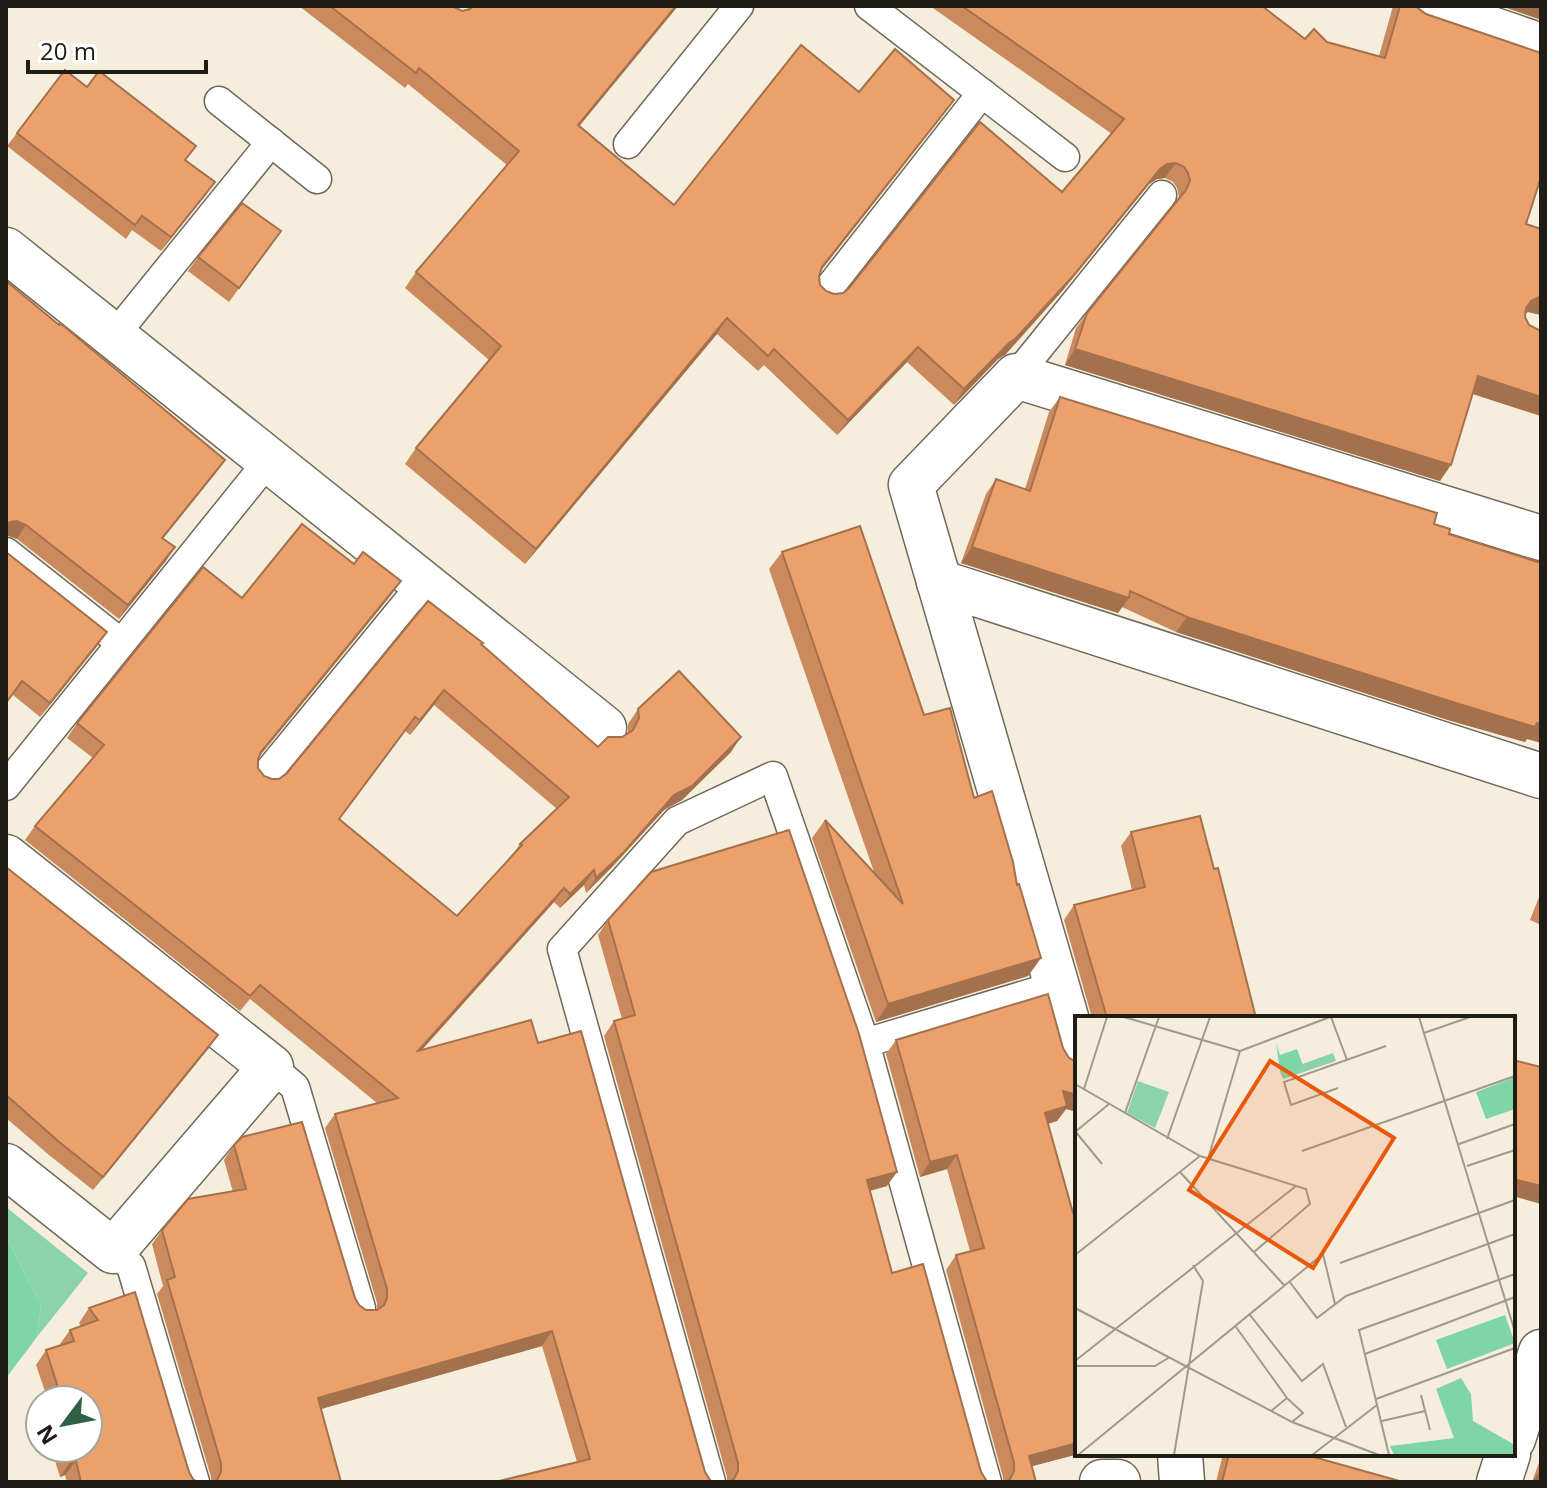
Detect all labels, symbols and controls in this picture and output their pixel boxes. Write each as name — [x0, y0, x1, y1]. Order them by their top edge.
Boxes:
scale bar — [28, 24, 206, 74]
text: 20 m — [40, 34, 96, 67]
inset map — [1075, 1016, 1515, 1456]
north arrow — [24, 1384, 104, 1464]
text: N — [29, 1420, 64, 1451]

